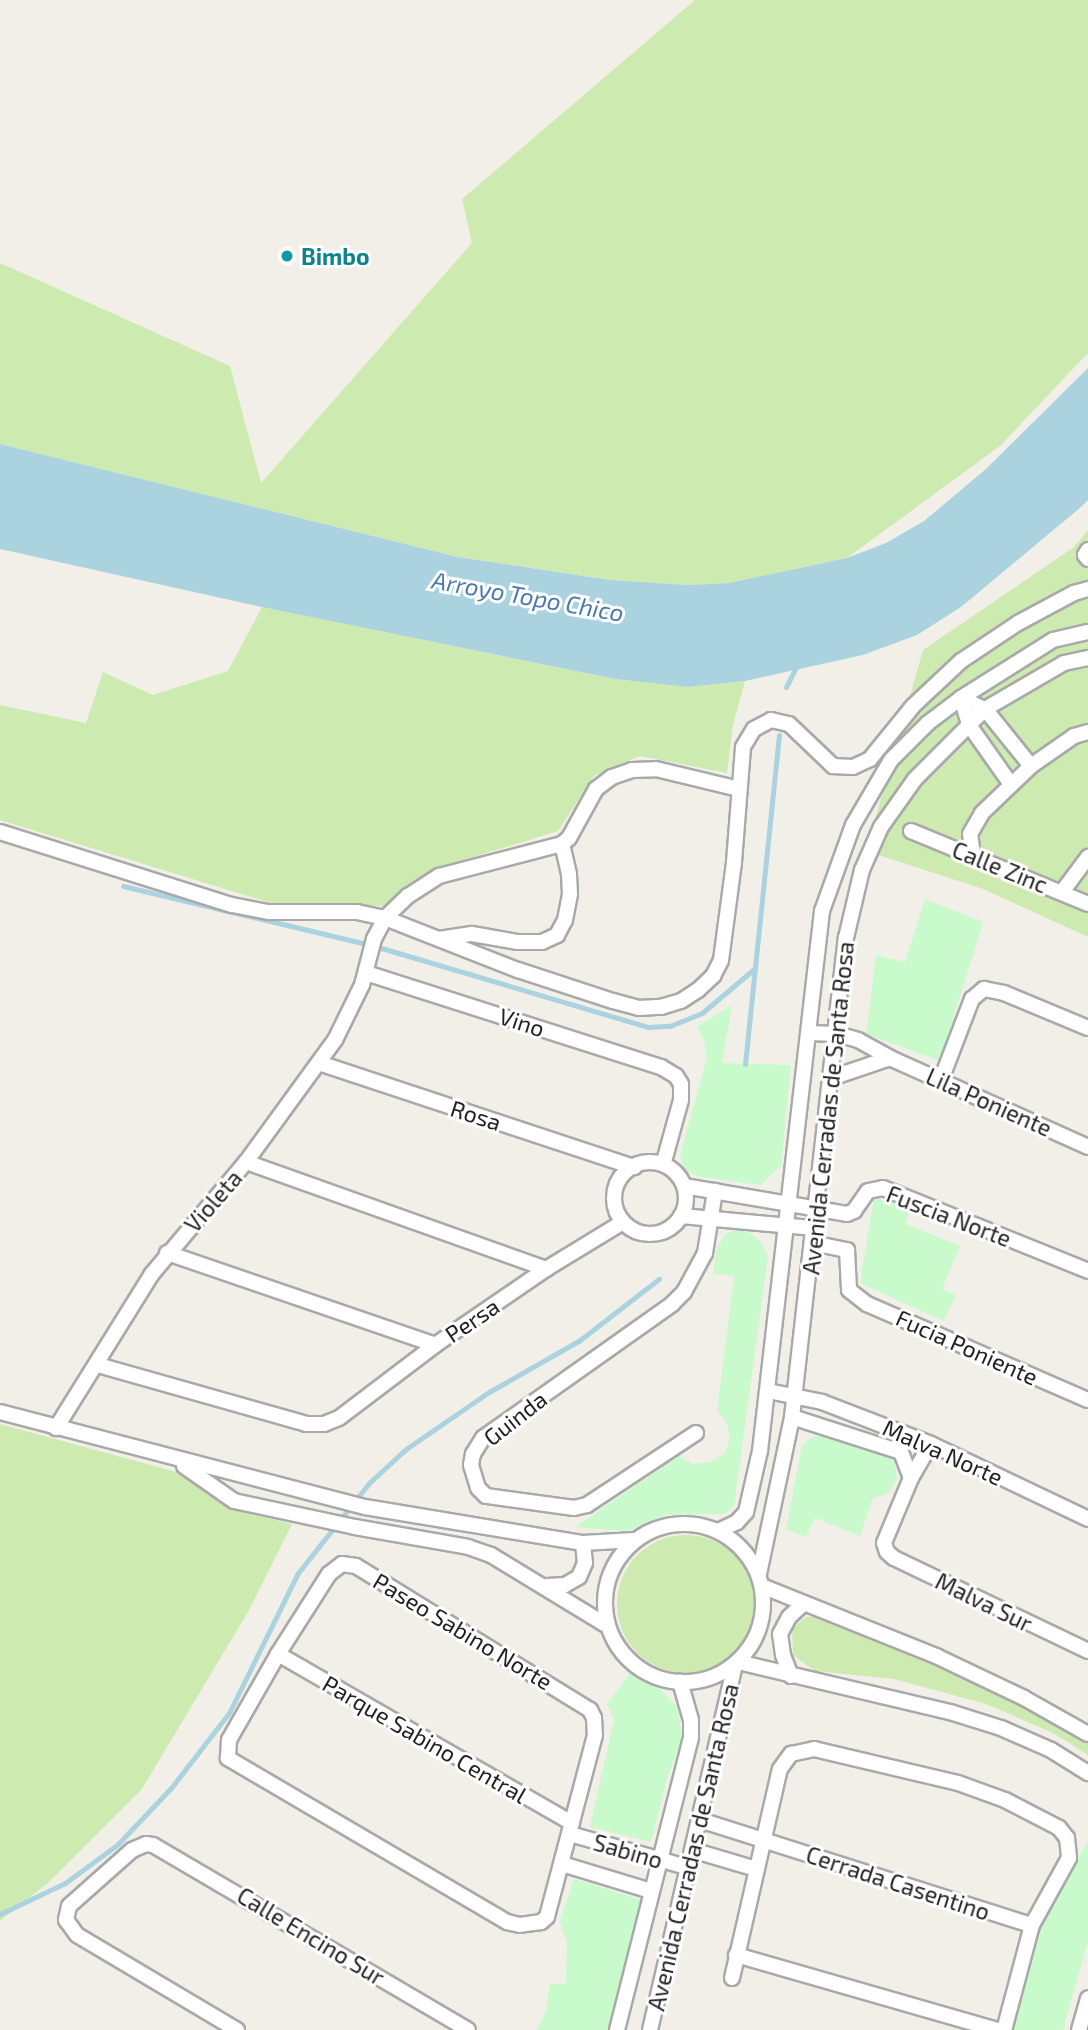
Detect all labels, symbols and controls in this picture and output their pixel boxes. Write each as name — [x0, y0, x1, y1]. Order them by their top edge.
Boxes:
place label: Bimbo — [301, 242, 370, 270]
marker: Bimbo — [279, 248, 295, 264]
water label: Arroyo Topo Chico — [430, 565, 626, 627]
street label: Calle Zinc — [948, 835, 1052, 899]
street label: Avenida Cerradas de Santa Rosa — [797, 940, 859, 1276]
street label: Vino — [496, 1002, 548, 1042]
street label: Lila Poniente — [922, 1062, 1056, 1142]
street label: Rosa — [447, 1094, 505, 1136]
street label: Violeta — [179, 1164, 247, 1238]
street label: Fuscia Norte — [883, 1180, 1015, 1252]
street label: Persa — [440, 1292, 504, 1348]
street label: Fucia Poniente — [892, 1303, 1042, 1391]
street label: Guinda — [478, 1385, 552, 1451]
street label: Malva Norte — [879, 1413, 1007, 1491]
street label: Paseo Sabino Norte — [369, 1567, 557, 1695]
street label: Malva Sur — [931, 1567, 1037, 1637]
street label: Parque Sabino Central — [318, 1669, 532, 1809]
street label: Avenida Cerradas de Santa Rosa — [642, 1681, 744, 2013]
street label: Sabino — [590, 1828, 666, 1874]
street label: Cerrada Casentino — [803, 1840, 993, 1926]
street label: Calle Encino Sur — [232, 1881, 390, 1991]

